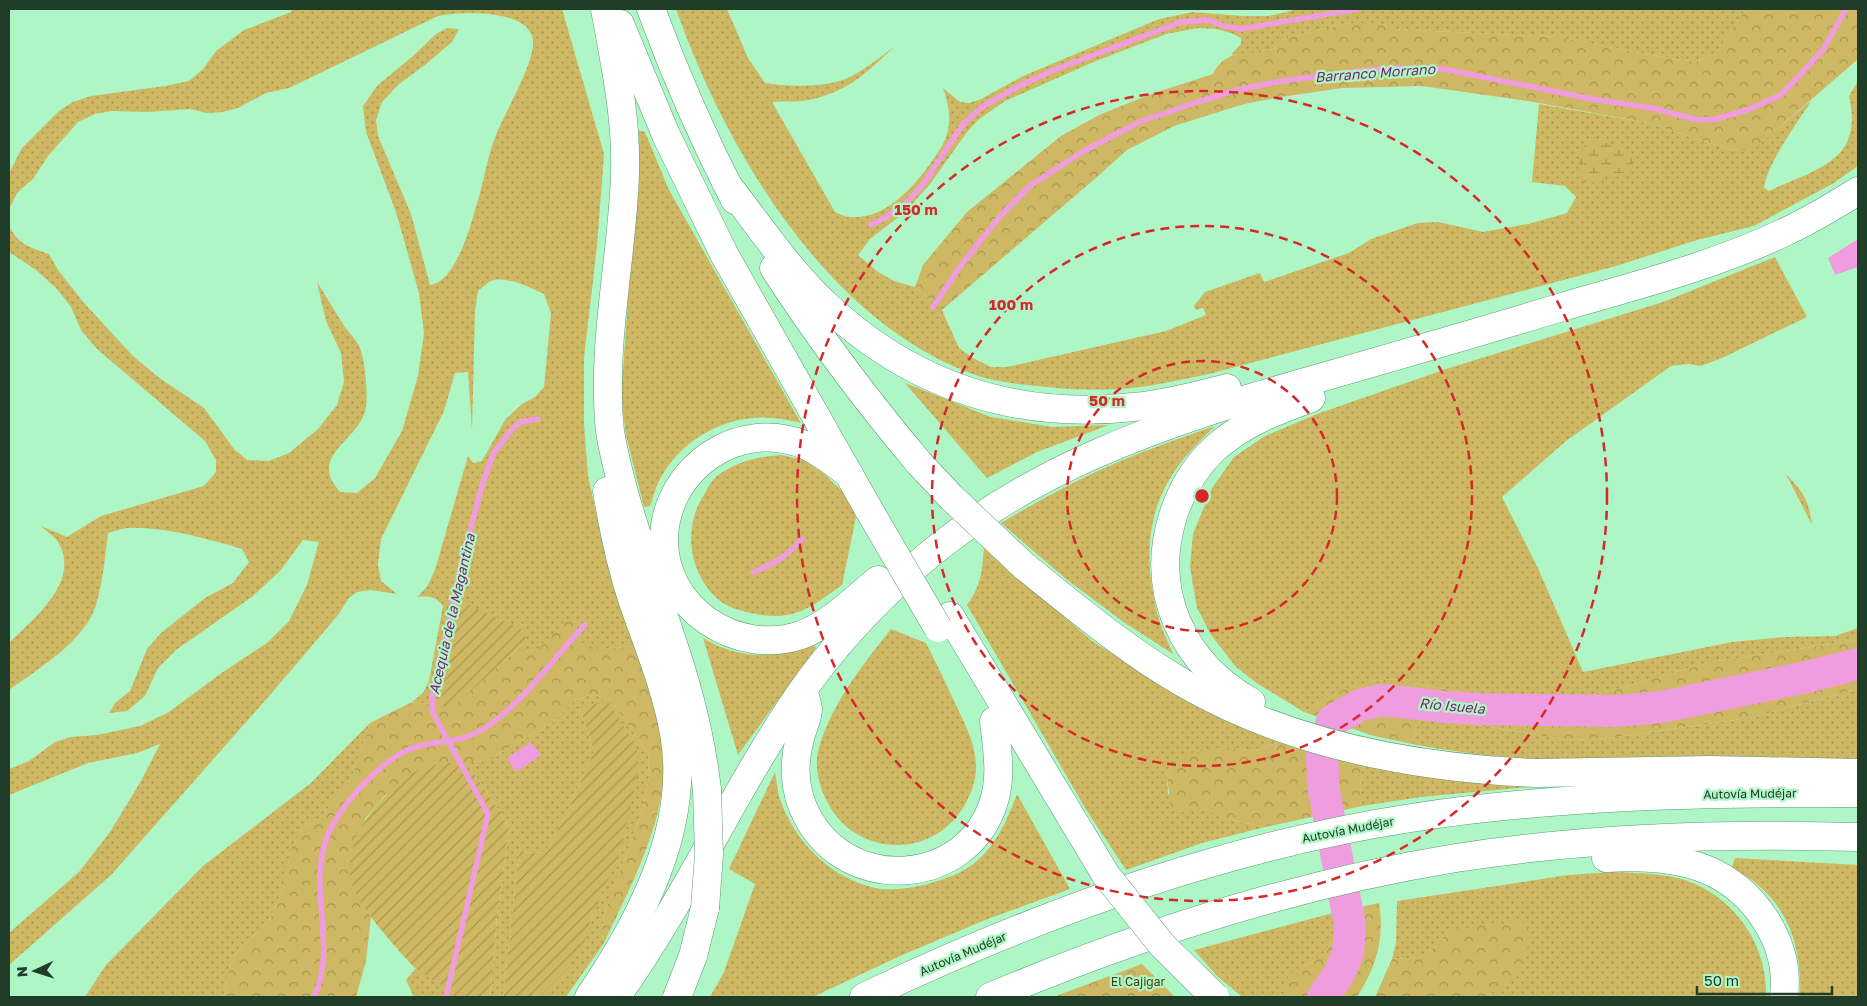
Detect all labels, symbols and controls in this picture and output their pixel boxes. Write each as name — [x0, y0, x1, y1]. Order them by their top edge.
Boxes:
water label: Barranco Morrano — [1314, 60, 1437, 85]
text: 150 m — [894, 200, 938, 218]
text: 100 m — [989, 295, 1033, 313]
text: 50 m — [1089, 391, 1125, 409]
centre of rings — [1193, 487, 1211, 505]
water label: Acequia de la Magantina — [425, 531, 479, 696]
water label: Río Isuela — [1418, 694, 1487, 717]
street label: Autovía Mudéjar — [1703, 785, 1797, 802]
street label: Autovía Mudéjar — [1301, 813, 1395, 846]
street label: Autovía Mudéjar — [917, 928, 1009, 979]
north arrow — [10, 946, 60, 996]
scale bar — [1697, 964, 1832, 996]
text: N — [13, 966, 30, 978]
text: 50 m — [1704, 971, 1739, 989]
park label: El Cajigar — [1111, 974, 1166, 989]

